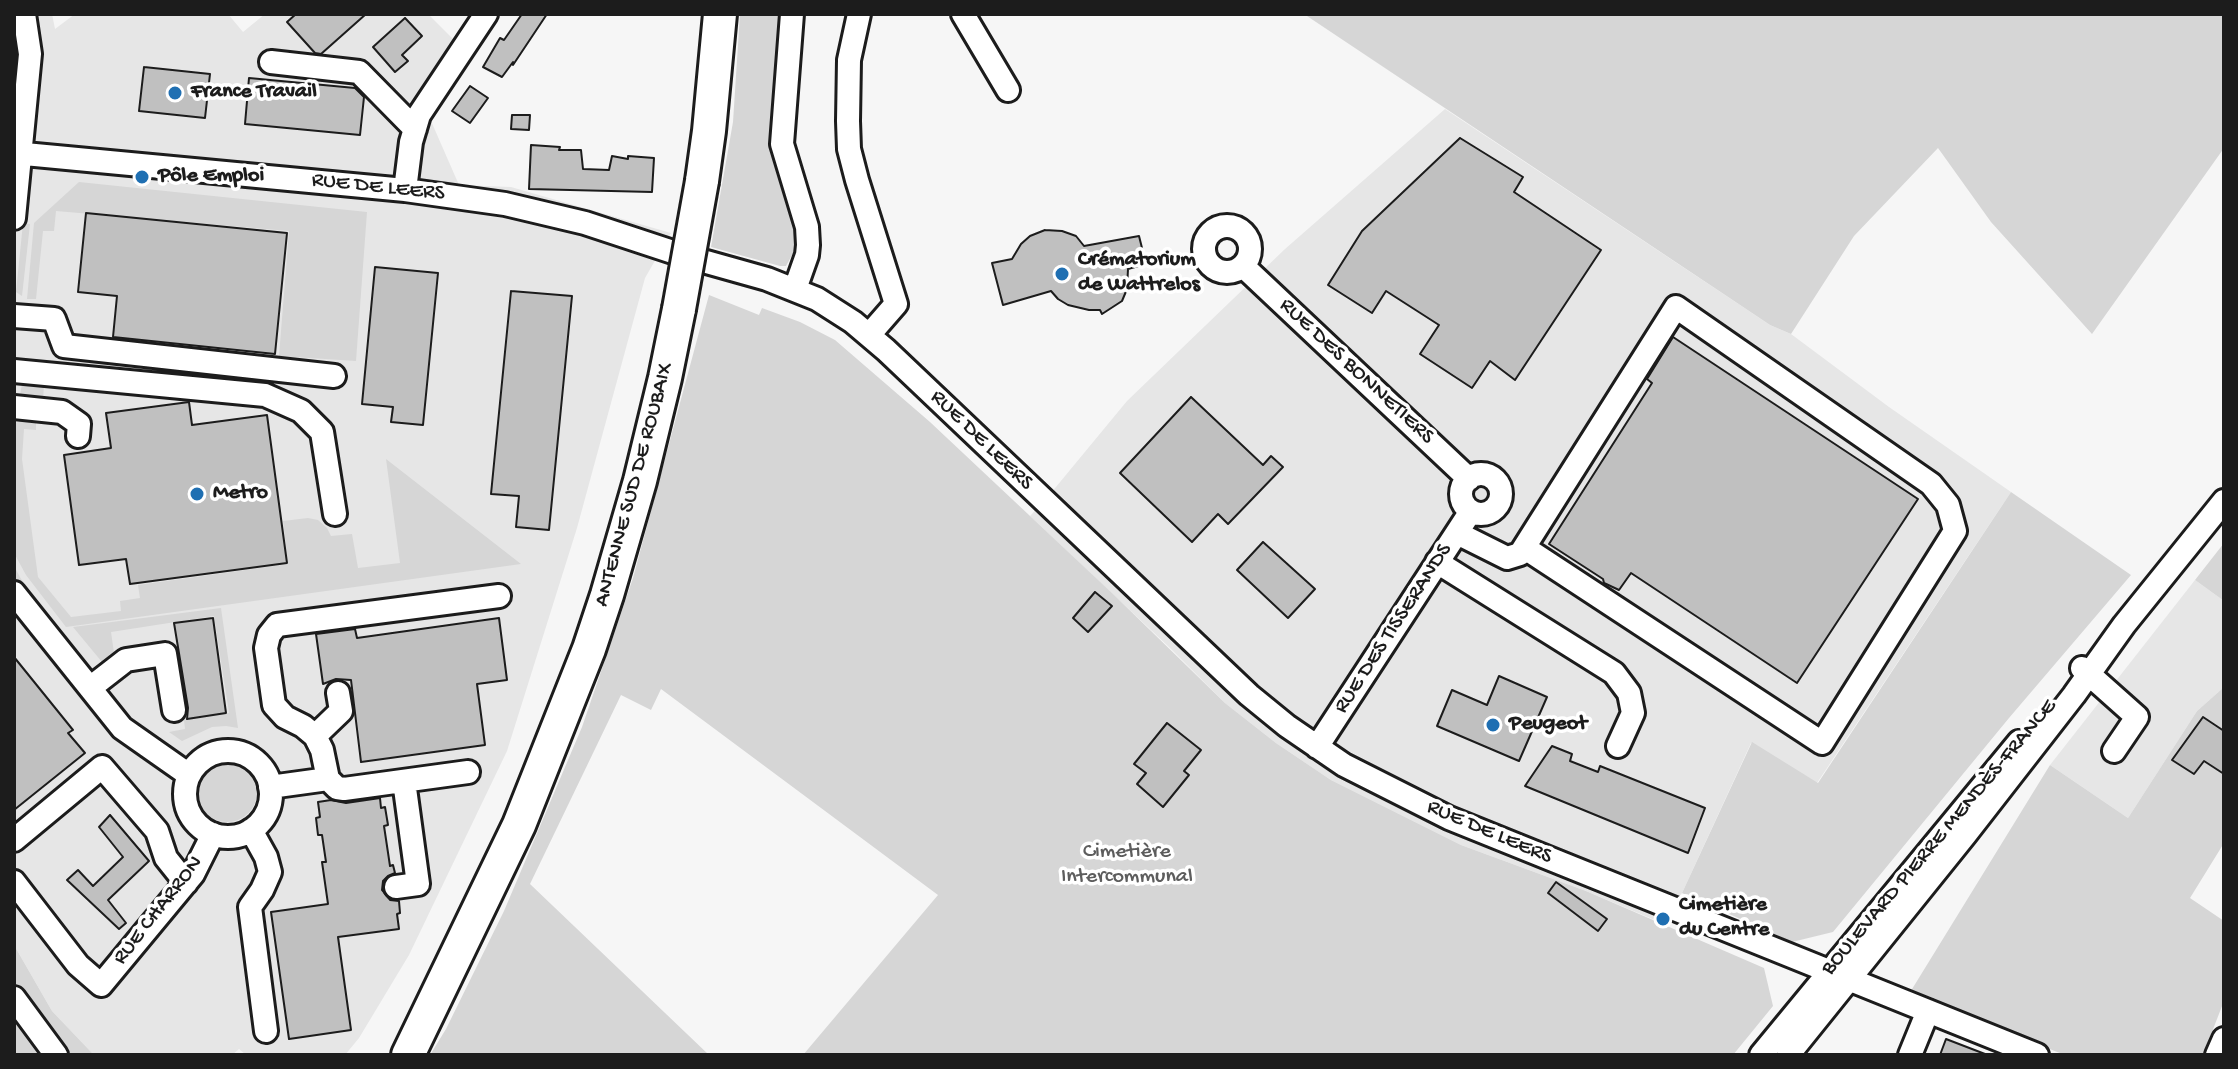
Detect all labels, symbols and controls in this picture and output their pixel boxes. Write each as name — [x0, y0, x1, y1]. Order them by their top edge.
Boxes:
place label: France Travail — [191, 80, 317, 106]
marker: France Travail — [166, 84, 184, 102]
place label: Pôle Emploi — [158, 164, 264, 190]
marker: Pôle Emploi — [133, 168, 151, 186]
street label: RUE DE LEERS — [310, 168, 446, 208]
place label: Crématorium de Wattrelos — [1078, 248, 1200, 300]
marker: Crématorium de Wattrelos — [1053, 265, 1071, 283]
street label: RUE DES BONNETIERS — [1273, 293, 1439, 451]
street label: ANTENNE SUD DE ROUBAIX — [590, 360, 680, 610]
street label: RUE DE LEERS — [924, 385, 1038, 497]
place label: Metro — [213, 481, 268, 507]
marker: Metro — [188, 485, 206, 503]
street label: RUE DES TISSERANDS — [1329, 539, 1459, 719]
street label: BOULEVARD PIERRE MENDÈS-FRANCE — [1817, 694, 2063, 982]
place label: Peugeot — [1509, 712, 1587, 738]
marker: Peugeot — [1484, 716, 1502, 734]
street label: RUE DE LEERS — [1422, 795, 1556, 871]
park label: Cimetière Intercommunal — [1061, 840, 1193, 892]
street label: RUE CHARRON — [108, 851, 210, 971]
place label: Cimetière du Centre — [1679, 893, 1769, 944]
marker: Cimetière du Centre — [1654, 910, 1672, 928]

